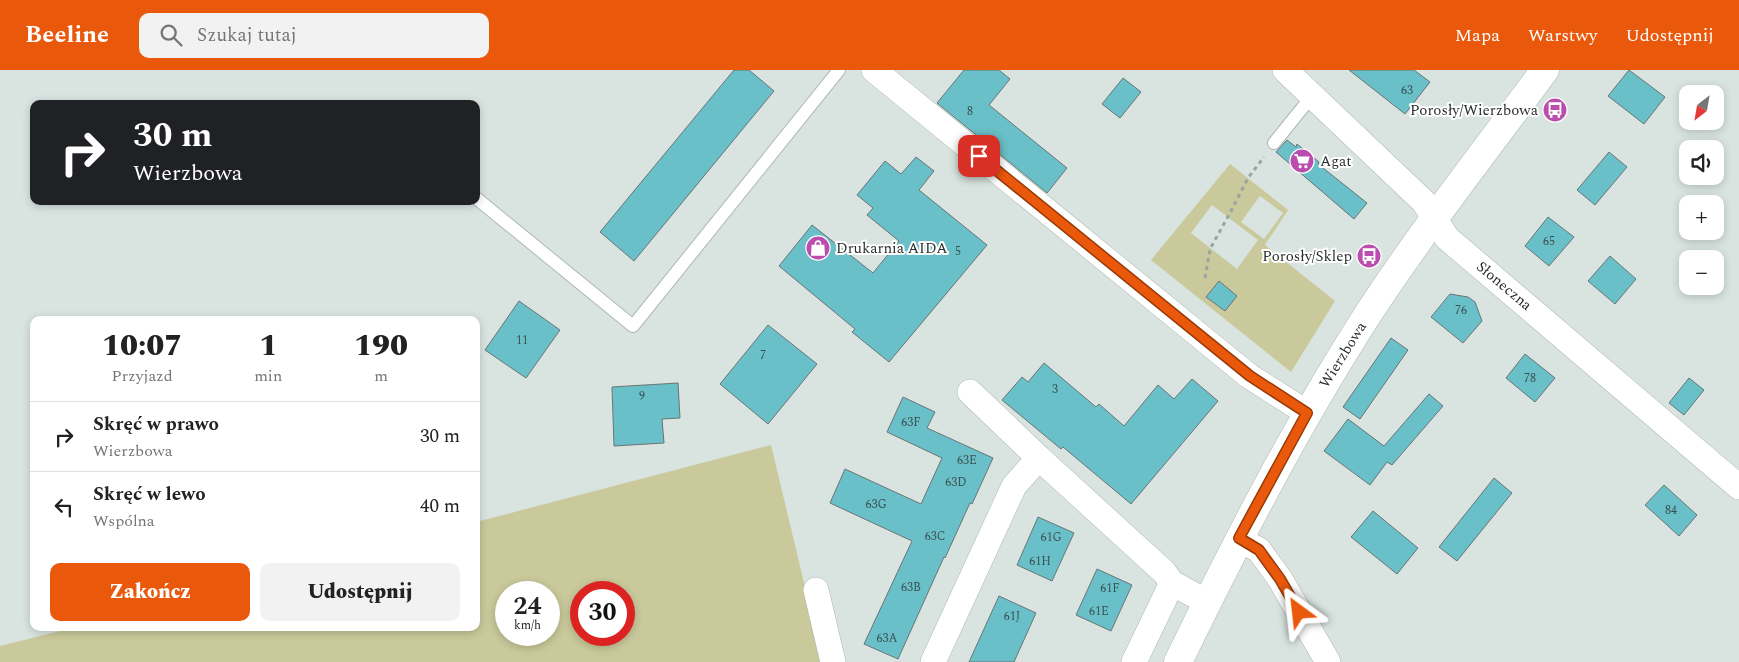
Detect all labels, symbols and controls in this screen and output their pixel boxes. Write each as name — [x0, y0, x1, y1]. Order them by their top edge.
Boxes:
search box — [139, 13, 489, 58]
text: Beeline — [25, 17, 109, 53]
icon: search — [157, 21, 185, 49]
text: Szukaj tutaj — [197, 21, 297, 50]
text: Mapa — [1455, 22, 1500, 49]
text: Warstwy — [1528, 22, 1597, 49]
text: Udostępnij — [1625, 22, 1714, 49]
house number: 63 — [1401, 81, 1413, 100]
north arrow — [1679, 85, 1724, 130]
map controls — [1679, 85, 1724, 295]
bus stop icon: Porosły/Wierzbowa — [1542, 97, 1568, 123]
place label: Porosły/Wierzbowa — [1410, 99, 1539, 122]
house number: 8 — [967, 102, 973, 121]
text: 30 m — [133, 109, 213, 162]
icon: right — [50, 120, 115, 185]
pin — [958, 135, 1000, 177]
button: sound — [1679, 140, 1724, 185]
icon: arrive — [965, 142, 993, 170]
supermarket icon: Agat — [1289, 148, 1315, 174]
place label: Agat — [1320, 150, 1352, 173]
text: Wierzbowa — [133, 157, 243, 190]
button: + — [1679, 195, 1724, 240]
house number: 65 — [1543, 232, 1555, 251]
shop icon: Drukarnia AIDA — [805, 235, 831, 261]
place label: Drukarnia AIDA — [836, 237, 947, 260]
house number: 5 — [955, 242, 961, 261]
bus stop icon: Porosły/Sklep — [1356, 243, 1382, 269]
place label: Porosły/Sklep — [1262, 245, 1352, 268]
button: − — [1679, 250, 1724, 295]
street label: Słoneczna — [1471, 256, 1538, 317]
house number: 76 — [1455, 301, 1467, 320]
street label: Wierzbowa — [1313, 317, 1373, 393]
text: 10:07 — [102, 323, 182, 369]
text: 1 — [259, 323, 277, 369]
text: 190 — [354, 323, 408, 369]
house number: 11 — [516, 331, 528, 350]
house number: 7 — [760, 346, 766, 365]
text: Przyjazd — [112, 364, 173, 388]
text: min — [254, 364, 282, 388]
text: m — [374, 364, 388, 388]
house number: 78 — [1524, 369, 1536, 388]
house number: 3 — [1052, 380, 1058, 399]
house number: 9 — [639, 387, 645, 406]
text: Skręć w prawo — [93, 410, 219, 439]
house number: 63F — [901, 413, 921, 432]
text: 30 m — [420, 422, 460, 451]
icon: right — [50, 423, 78, 451]
text: Wierzbowa — [93, 439, 173, 463]
house number: 63E — [957, 451, 977, 470]
house number: 63D — [945, 473, 967, 492]
text: Skręć w lewo — [93, 480, 206, 509]
text: 40 m — [420, 492, 460, 521]
icon: left — [50, 493, 78, 521]
house number: 63G — [865, 495, 887, 514]
house number: 84 — [1665, 501, 1677, 520]
text: Wspólna — [93, 509, 155, 533]
house number: 63C — [925, 527, 945, 546]
house number: 61G — [1040, 528, 1062, 547]
house number: 61H — [1029, 552, 1051, 571]
button: Zakończ — [50, 563, 250, 621]
button: Udostępnij — [260, 563, 460, 621]
house number: 63B — [901, 578, 921, 597]
house number: 61F — [1100, 579, 1120, 598]
speed limit sign: 30 — [570, 581, 635, 646]
position arrow — [1272, 585, 1324, 637]
text: 24 — [513, 588, 542, 626]
house number: 61E — [1089, 602, 1109, 621]
house number: 61J — [1004, 607, 1020, 626]
text: km/h — [514, 616, 541, 635]
house number: 63A — [876, 629, 898, 648]

